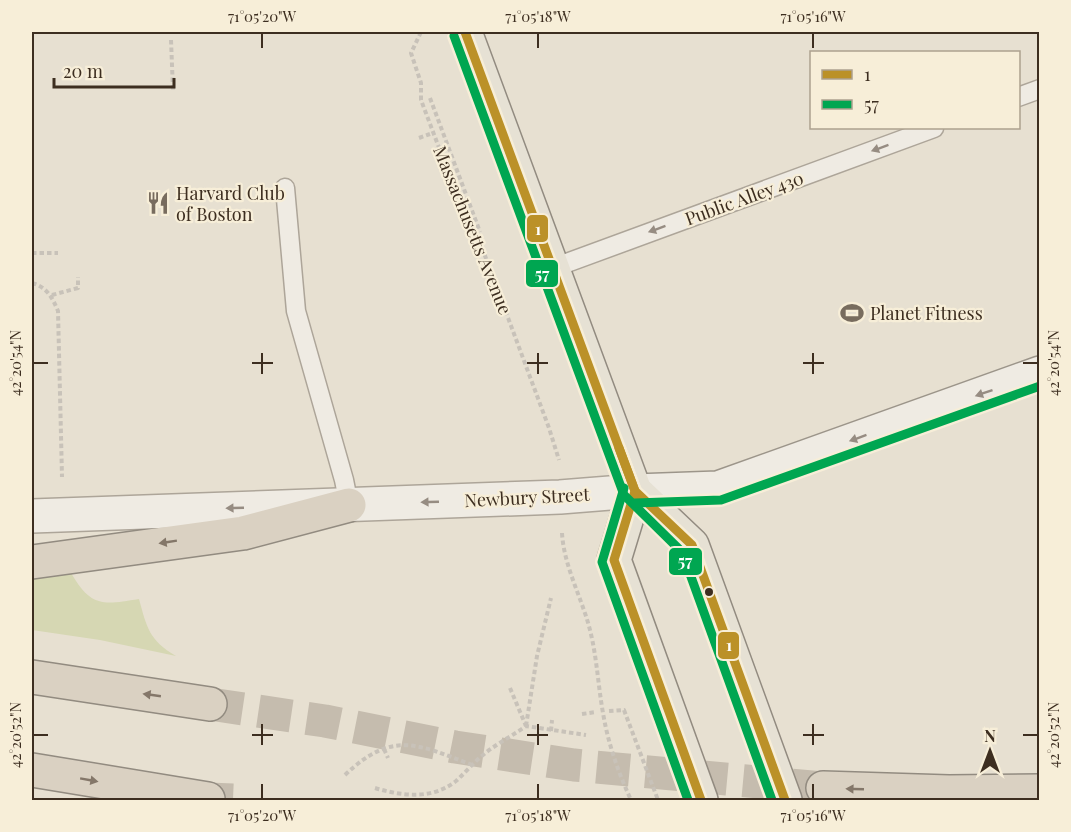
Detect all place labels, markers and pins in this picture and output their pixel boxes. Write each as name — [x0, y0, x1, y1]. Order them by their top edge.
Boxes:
place label: Harvard Club of Boston — [176, 181, 285, 226]
restaurant icon: Harvard Club of Boston — [145, 190, 171, 216]
sports icon: Planet Fitness — [839, 300, 865, 326]
place label: Planet Fitness — [870, 301, 983, 325]
unlabelled marker — [703, 586, 715, 598]

